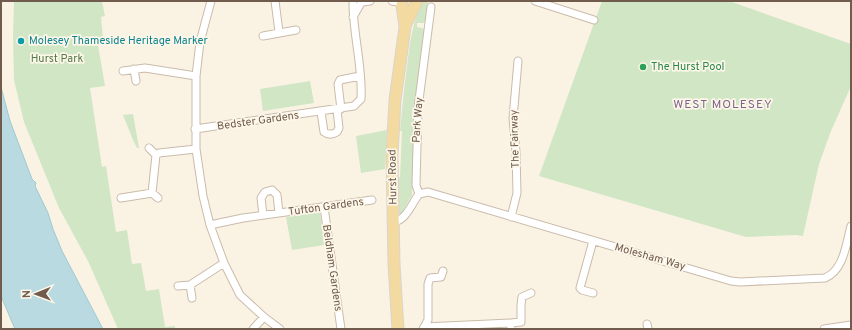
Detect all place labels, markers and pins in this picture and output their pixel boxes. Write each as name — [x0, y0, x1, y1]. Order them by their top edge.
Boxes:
place label: Molesey Thameside Heritage Marker — [29, 34, 209, 48]
marker: Molesey Thameside Heritage Marker — [16, 36, 26, 46]
place label: The Hurst Pool — [651, 60, 725, 74]
marker: The Hurst Pool — [638, 62, 648, 72]

